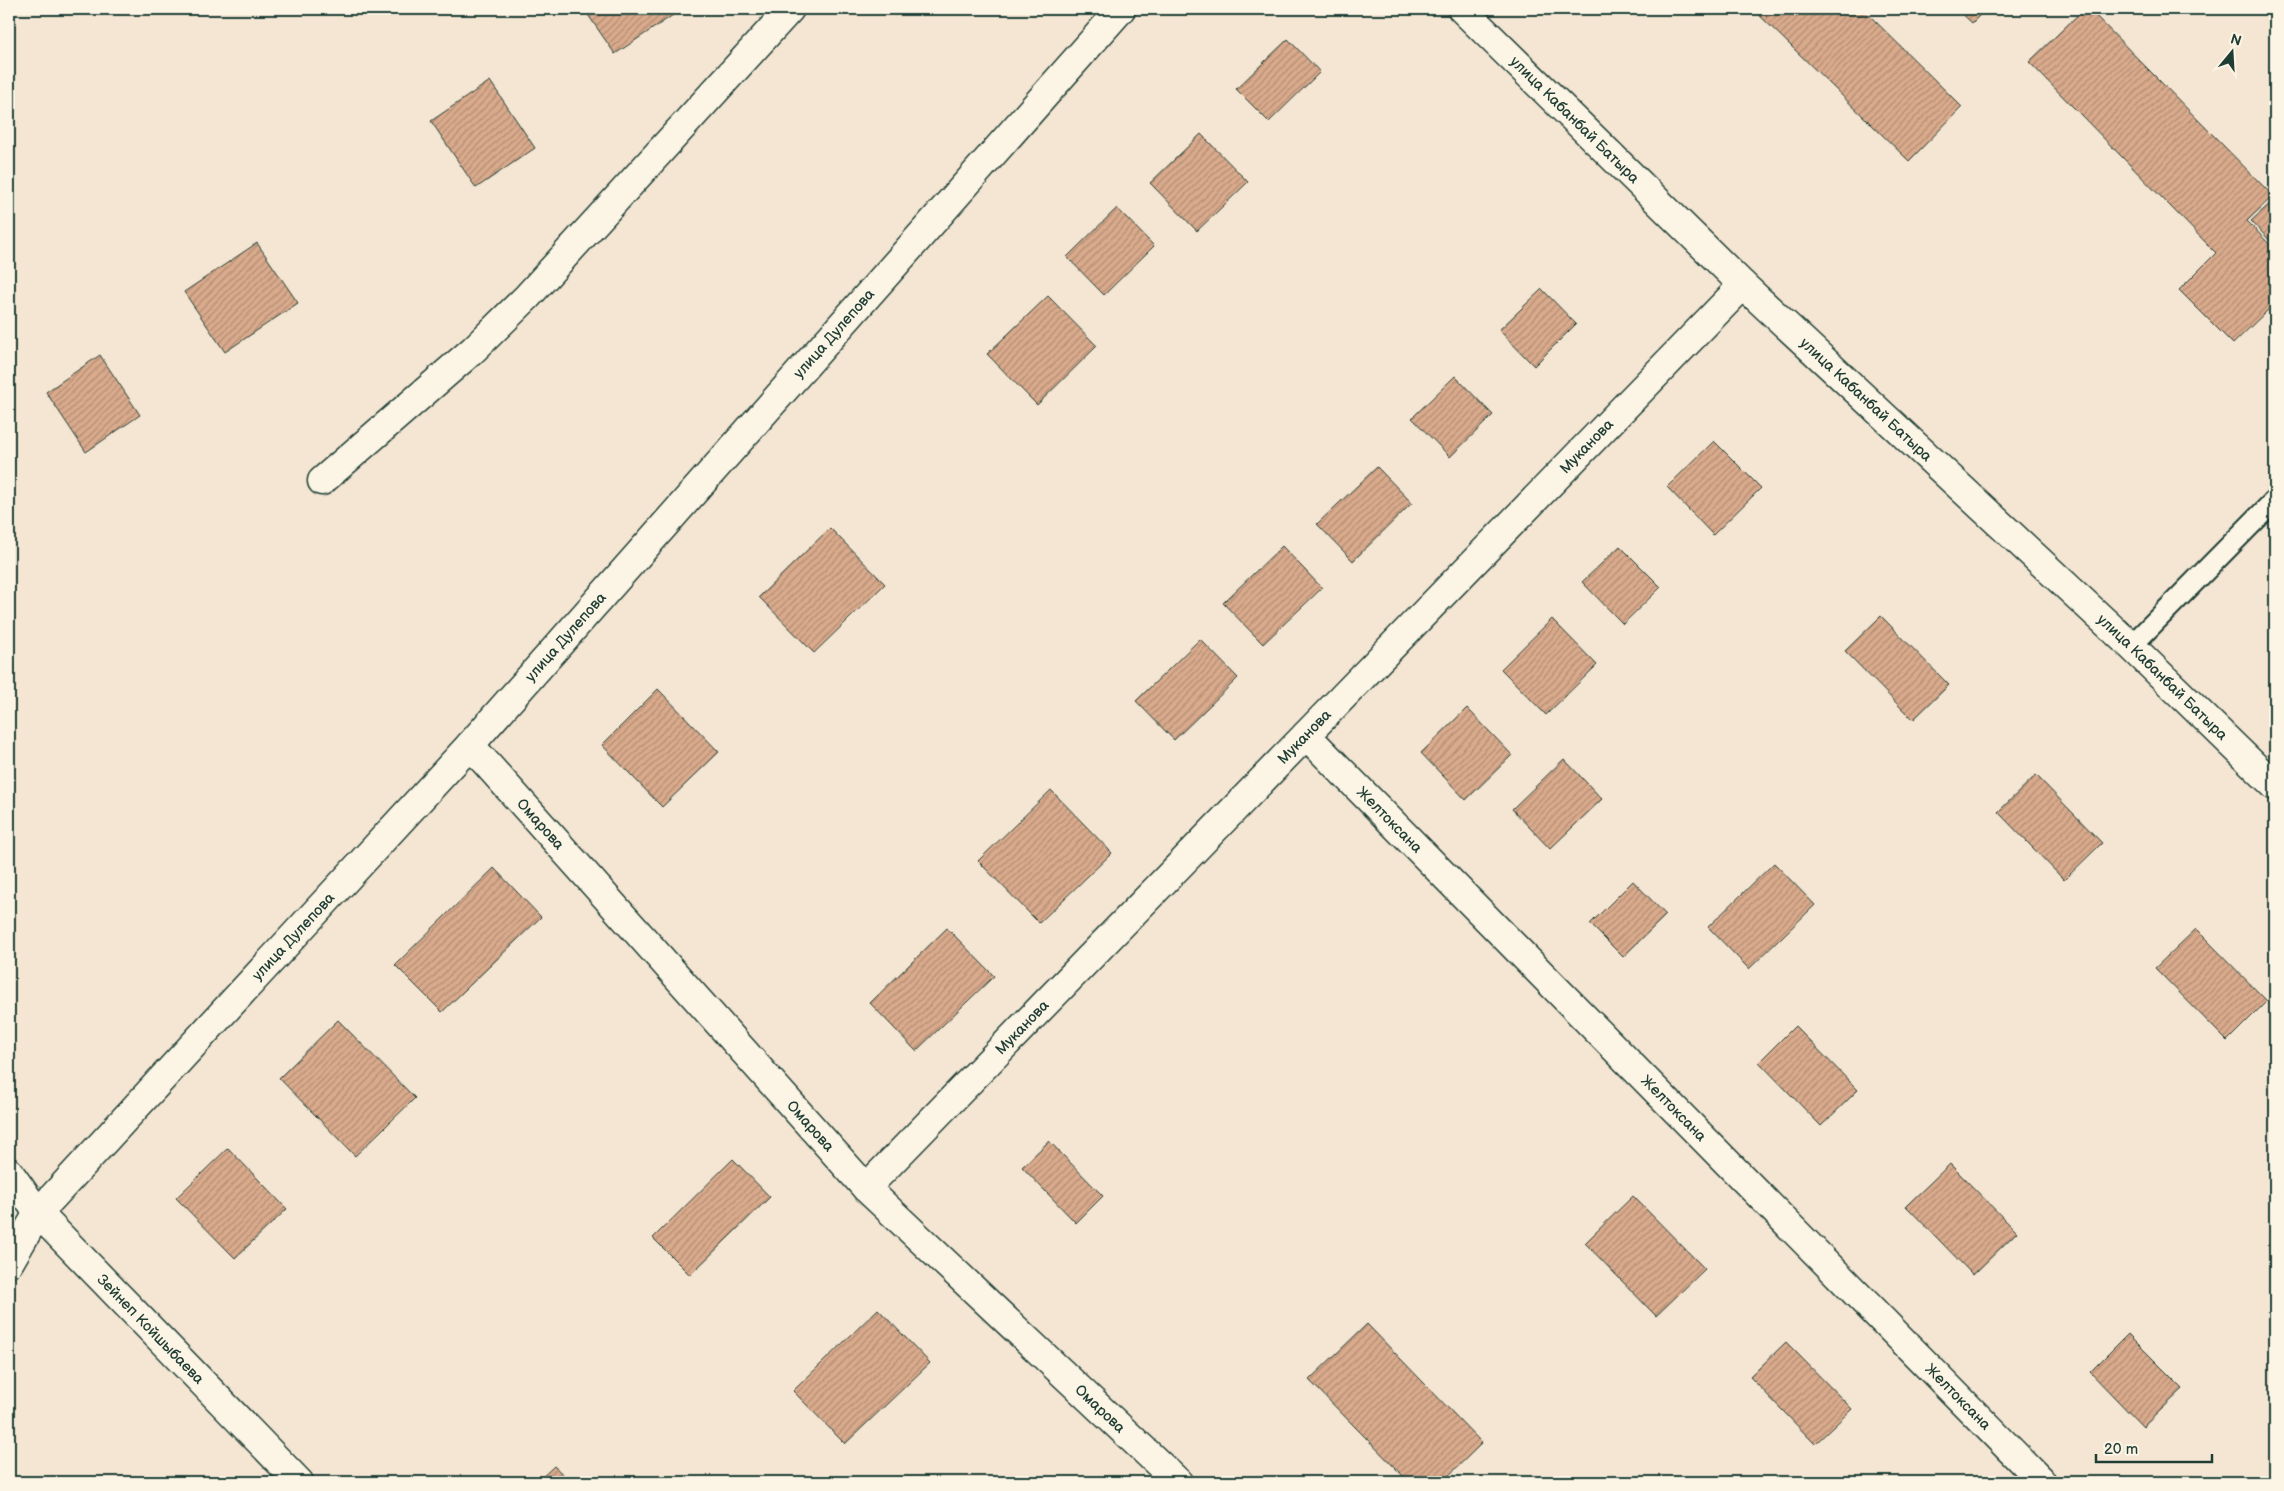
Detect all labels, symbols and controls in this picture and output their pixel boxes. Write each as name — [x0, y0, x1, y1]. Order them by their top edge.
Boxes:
north arrow — [2206, 28, 2256, 78]
text: N — [2228, 30, 2243, 50]
street label: улица Кабанбай Батыра — [1506, 52, 1644, 188]
street label: улица Дулепова — [789, 285, 879, 382]
street label: улица Кабанбай Батыра — [1796, 333, 1936, 466]
street label: Муканова — [1555, 415, 1617, 478]
street label: улица Дулепова — [521, 588, 610, 686]
street label: улица Кабанбай Батыра — [2093, 610, 2232, 744]
street label: Муканова — [1273, 705, 1335, 768]
street label: Желтоксана — [1353, 782, 1427, 857]
street label: Омарова — [513, 794, 569, 854]
street label: улица Дулепова — [248, 888, 339, 985]
street label: Муканова — [991, 996, 1053, 1059]
street label: Желтоксана — [1637, 1071, 1711, 1146]
street label: Омарова — [783, 1096, 839, 1156]
street label: Зейнеп Койшыбаева — [93, 1270, 208, 1388]
street label: Желтоксана — [1921, 1359, 1995, 1434]
street label: Омарова — [1071, 1380, 1130, 1437]
scale bar — [2096, 1431, 2213, 1463]
text: 20 m — [2104, 1440, 2138, 1459]

